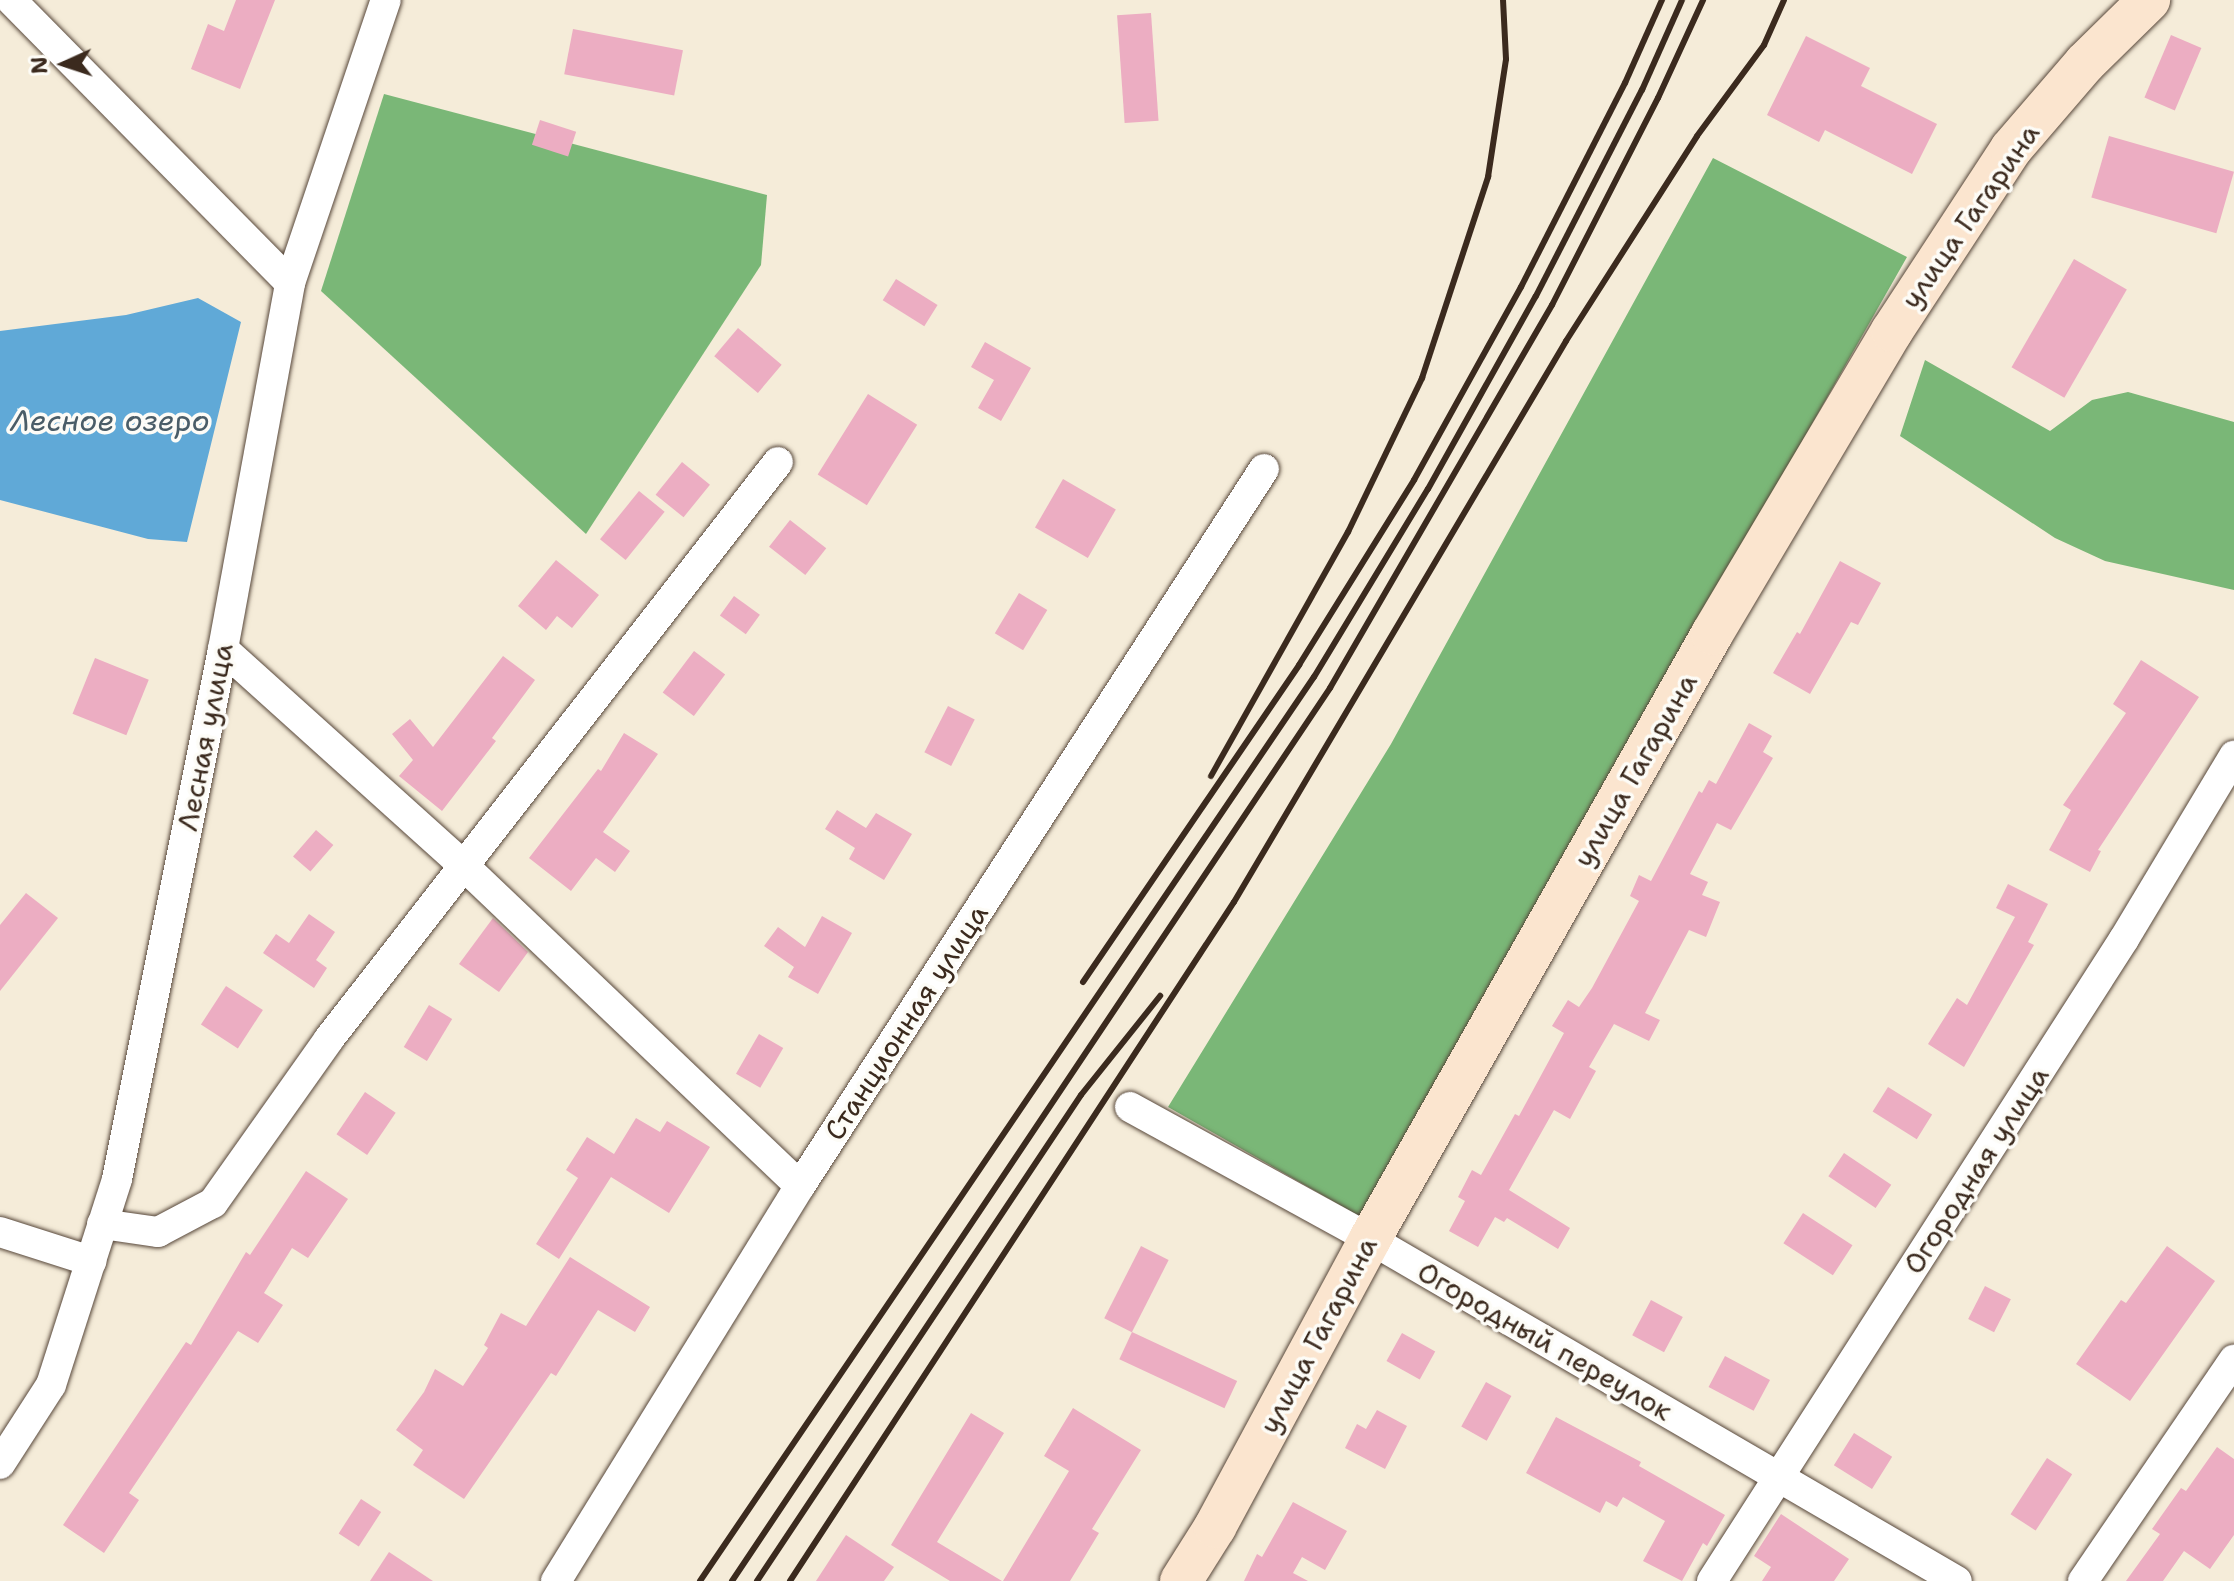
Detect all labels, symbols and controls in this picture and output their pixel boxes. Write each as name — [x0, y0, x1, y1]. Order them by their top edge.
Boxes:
north arrow — [24, 24, 104, 104]
text: N — [25, 56, 54, 75]
street label: улица Гагарина — [1894, 117, 2046, 315]
water label: Лесное озеро — [10, 403, 210, 439]
street label: Лесная улица — [170, 640, 240, 834]
street label: улица Гагарина — [1566, 667, 1704, 873]
street label: Станционная улица — [817, 898, 995, 1146]
street label: Огородная улица — [1896, 1060, 2056, 1280]
street label: улица Гагарина — [1252, 1231, 1384, 1439]
street label: Огородный переулок — [1412, 1254, 1678, 1428]

